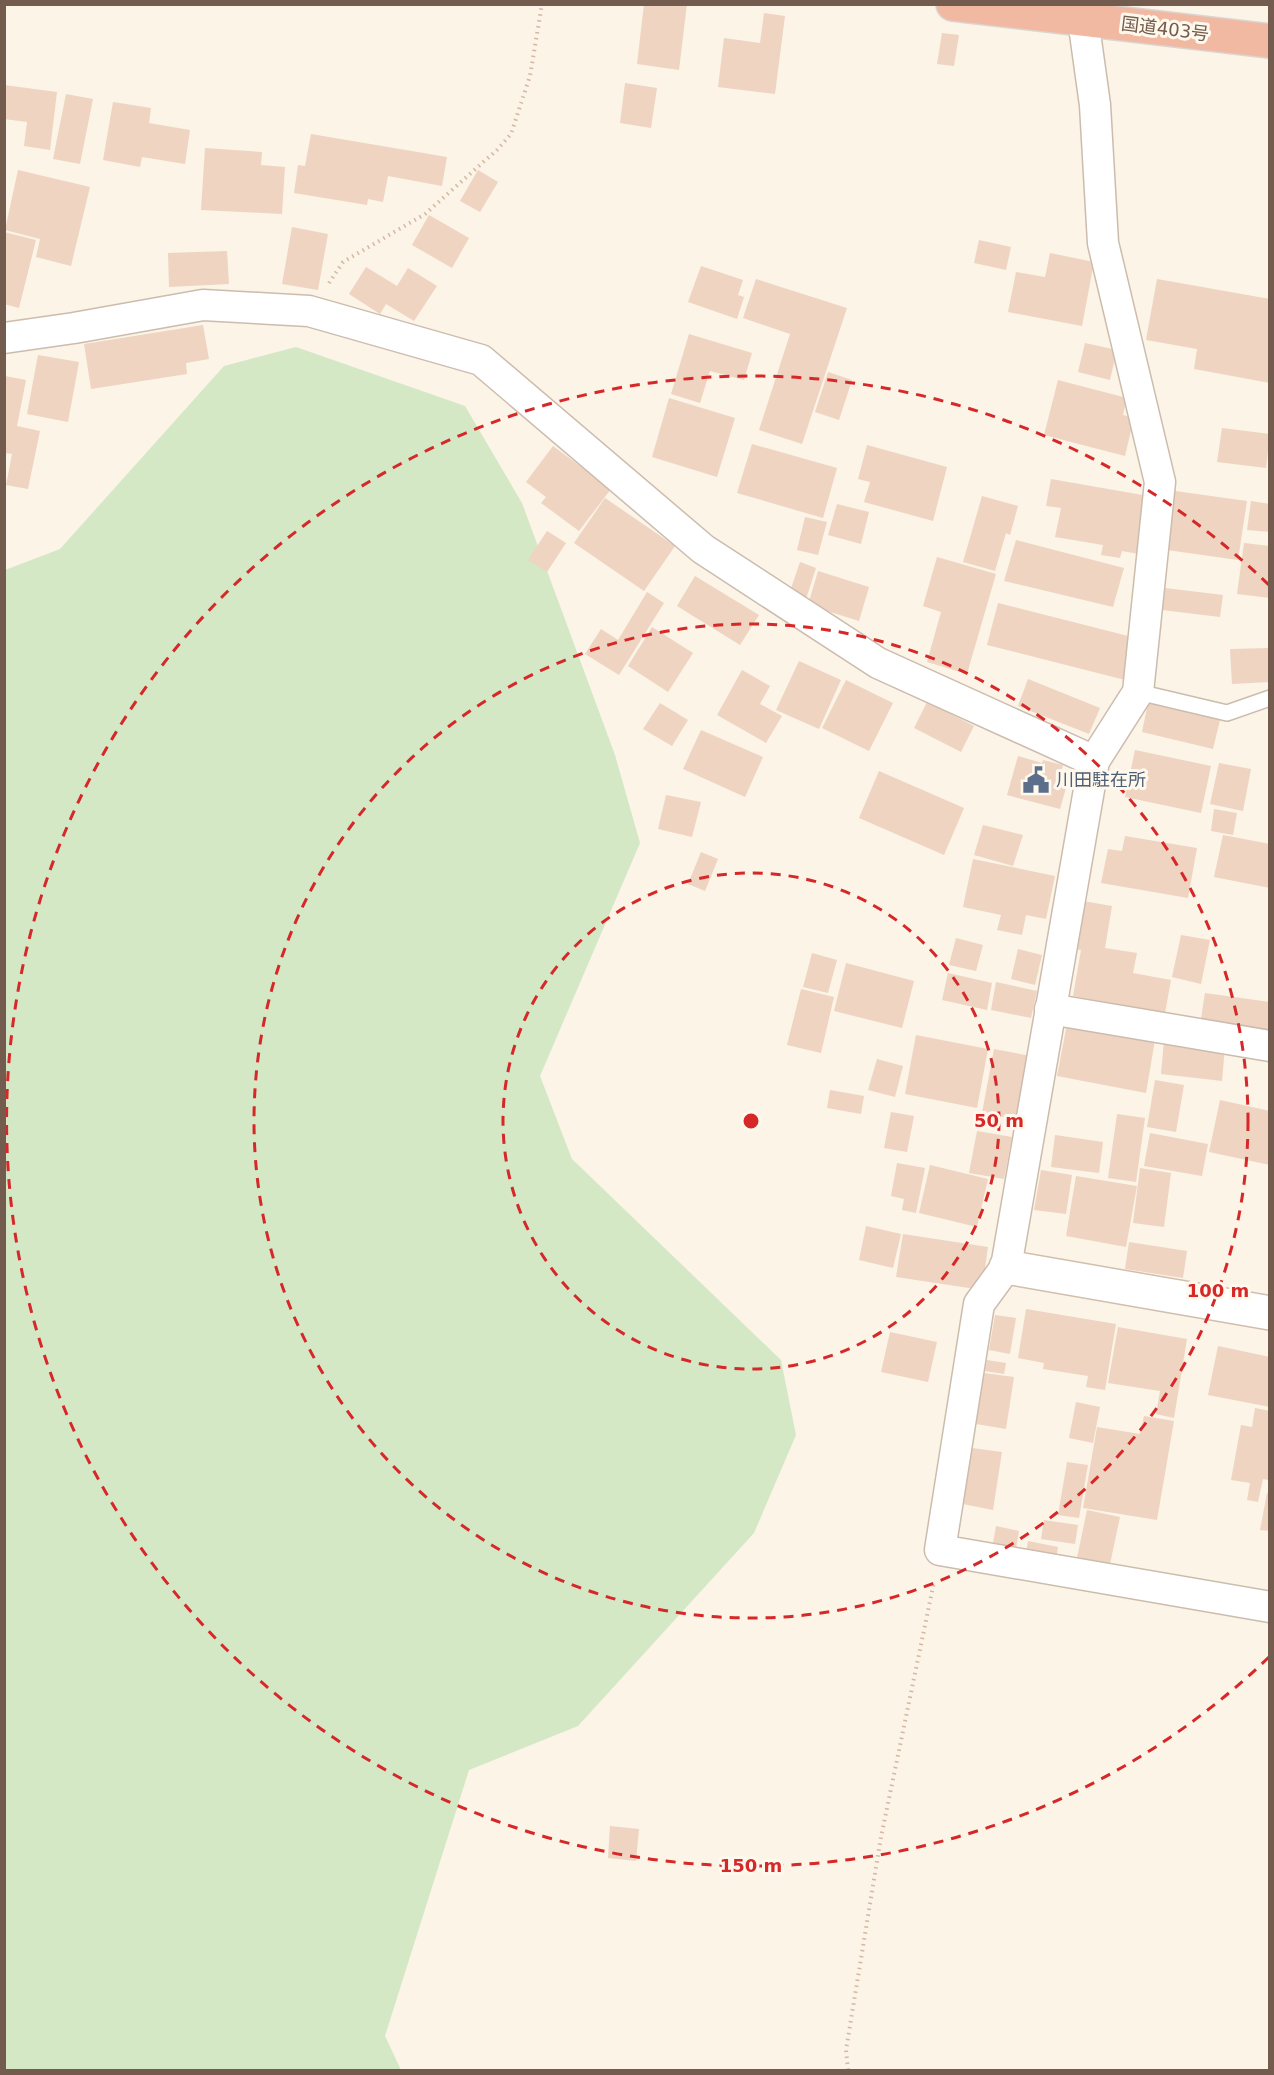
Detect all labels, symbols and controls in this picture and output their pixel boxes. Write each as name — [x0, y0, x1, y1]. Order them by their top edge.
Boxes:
street label: 国道403号 — [1120, 13, 1210, 44]
public building icon: 川田駐在所 — [1021, 765, 1051, 795]
place label: 川田駐在所 — [1056, 769, 1146, 790]
text: 50 m — [974, 1110, 1024, 1131]
centre of rings — [741, 1111, 761, 1131]
text: 100 m — [1187, 1280, 1249, 1301]
text: 150 m — [720, 1855, 782, 1876]

